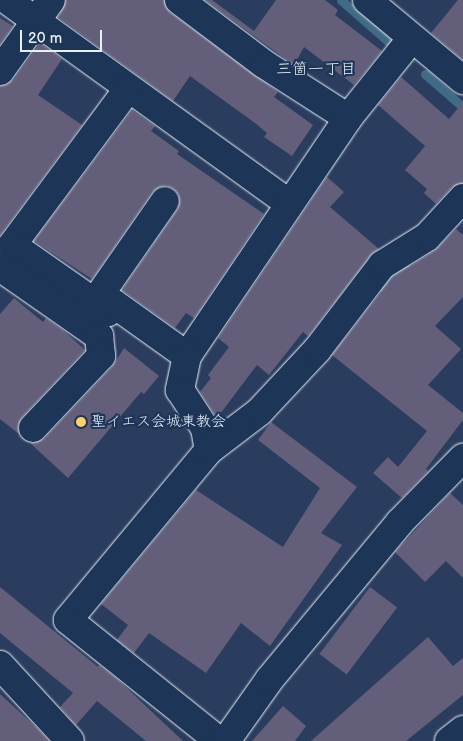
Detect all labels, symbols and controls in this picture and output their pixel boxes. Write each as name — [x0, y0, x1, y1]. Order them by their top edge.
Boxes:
scale bar — [22, 20, 105, 52]
text: 20 m — [28, 29, 62, 48]
district label: 三箇一丁目 — [276, 60, 356, 80]
place label: 聖イエス会城東教会 — [91, 413, 226, 431]
marker: 聖イエス会城東教会 — [75, 416, 87, 428]

